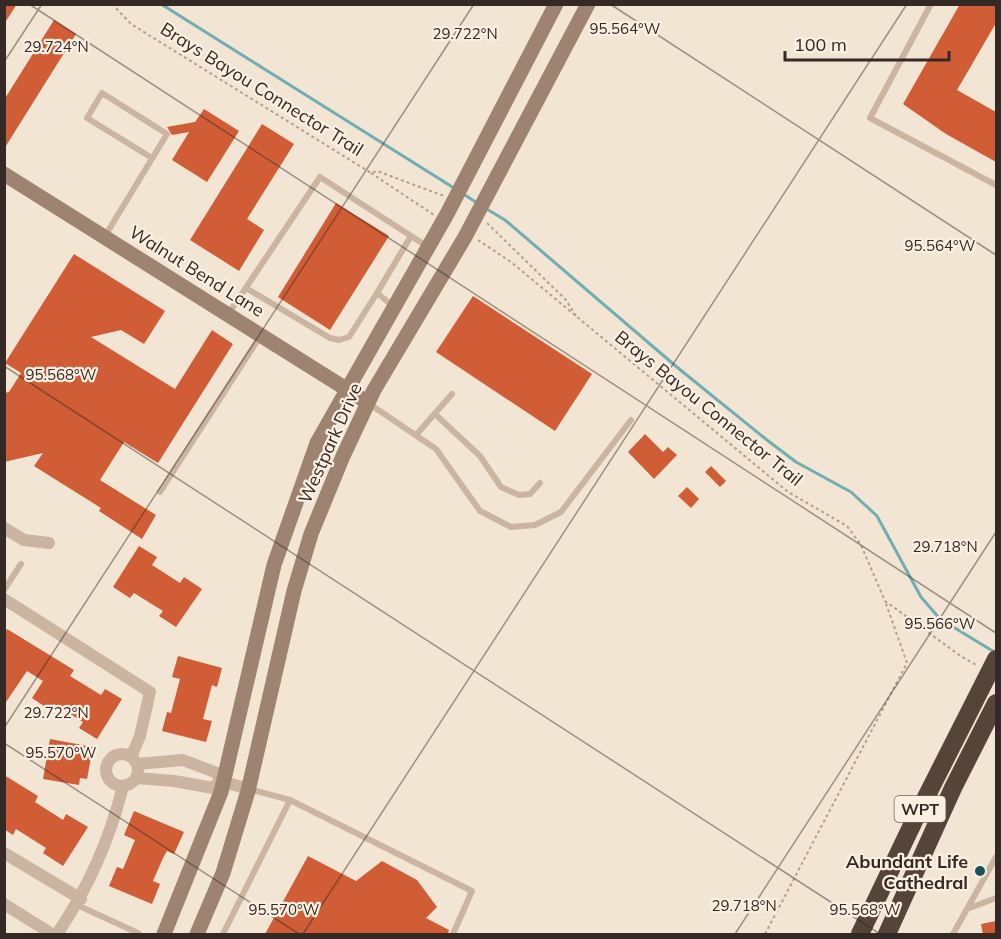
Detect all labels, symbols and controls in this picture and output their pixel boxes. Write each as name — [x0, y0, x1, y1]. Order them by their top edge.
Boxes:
street label: Brays Bayou Connector Trail — [156, 17, 368, 161]
text: 95.564°W — [590, 19, 661, 38]
text: 29.722°N — [432, 24, 498, 43]
scale bar — [785, 24, 948, 62]
text: 100 m — [794, 33, 847, 56]
text: 29.724°N — [23, 37, 89, 56]
street label: Walnut Bend Lane — [125, 220, 269, 322]
text: 95.564°W — [905, 236, 976, 255]
street label: Brays Bayou Connector Trail — [610, 325, 808, 491]
text: 95.568°W — [26, 365, 97, 384]
street label: Westpark Drive — [293, 379, 367, 507]
text: 29.718°N — [912, 537, 978, 556]
text: 95.566°W — [905, 614, 976, 633]
text: 29.722°N — [23, 703, 89, 722]
text: 95.570°W — [26, 743, 97, 762]
road number: WPT — [894, 796, 946, 822]
place label: Abundant Life Cathedral — [846, 850, 968, 894]
marker: Abundant Life Cathedral — [973, 864, 987, 878]
text: 29.718°N — [711, 896, 777, 915]
text: 95.570°W — [249, 900, 320, 919]
text: 95.568°W — [830, 900, 901, 919]

